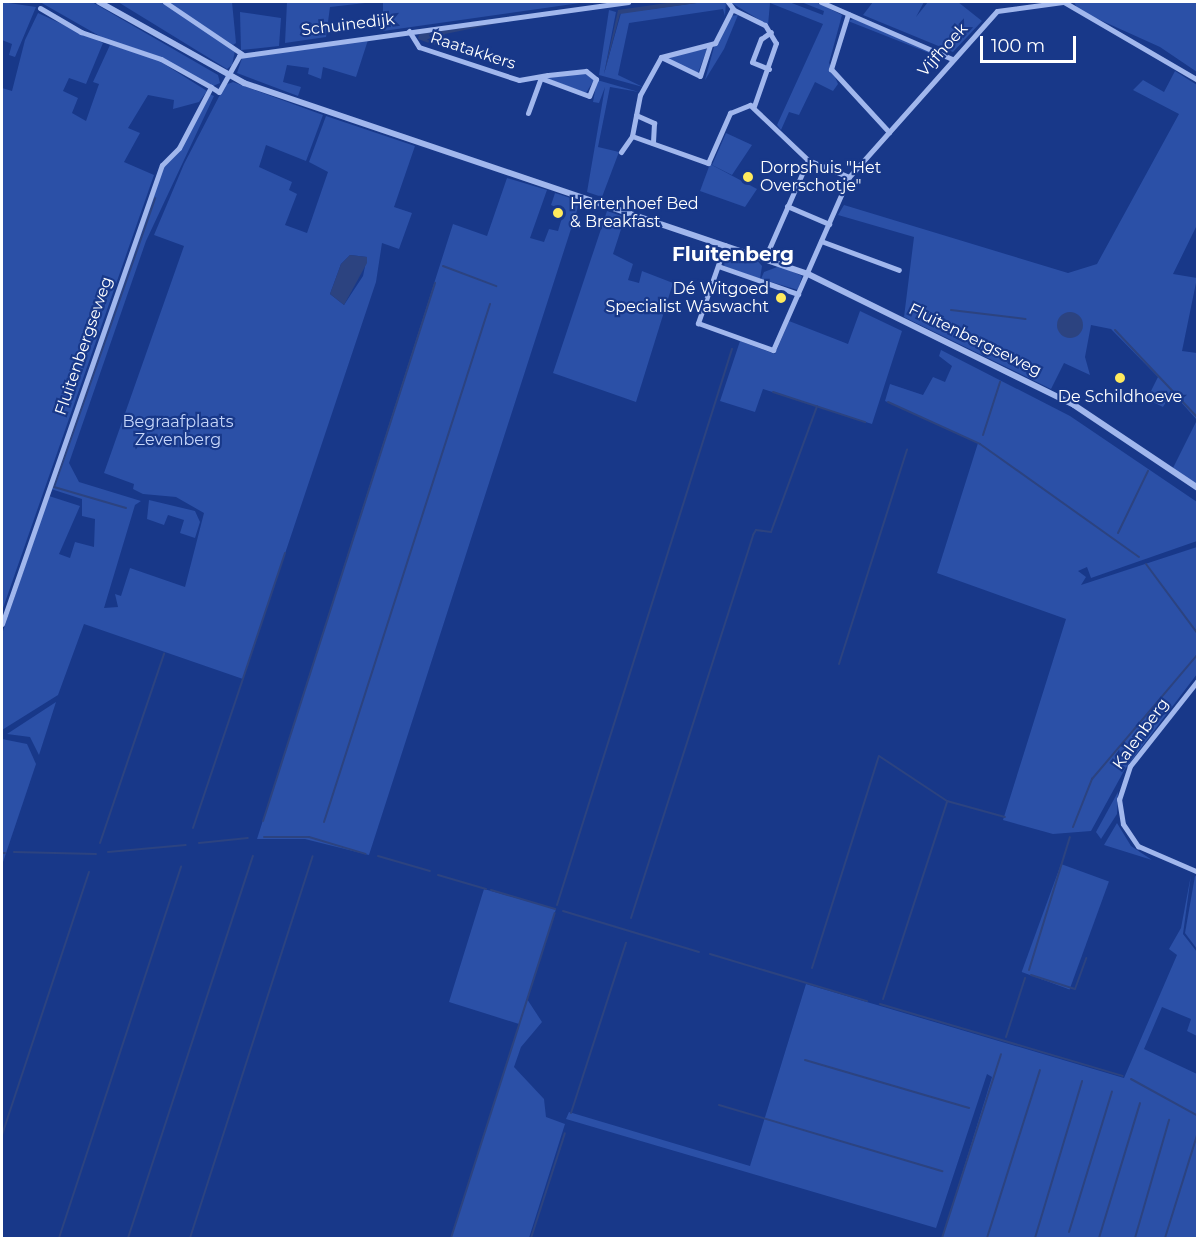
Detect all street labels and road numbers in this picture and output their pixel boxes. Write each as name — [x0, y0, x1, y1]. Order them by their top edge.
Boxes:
street label: Schuinedijk — [300, 10, 396, 40]
street label: Vijfhoek — [914, 19, 972, 81]
street label: Raatakkers — [428, 28, 518, 74]
street label: Fluitenbergseweg — [51, 274, 117, 418]
street label: Fluitenbergseweg — [905, 299, 1045, 381]
street label: Kalenberg — [1109, 695, 1173, 773]

